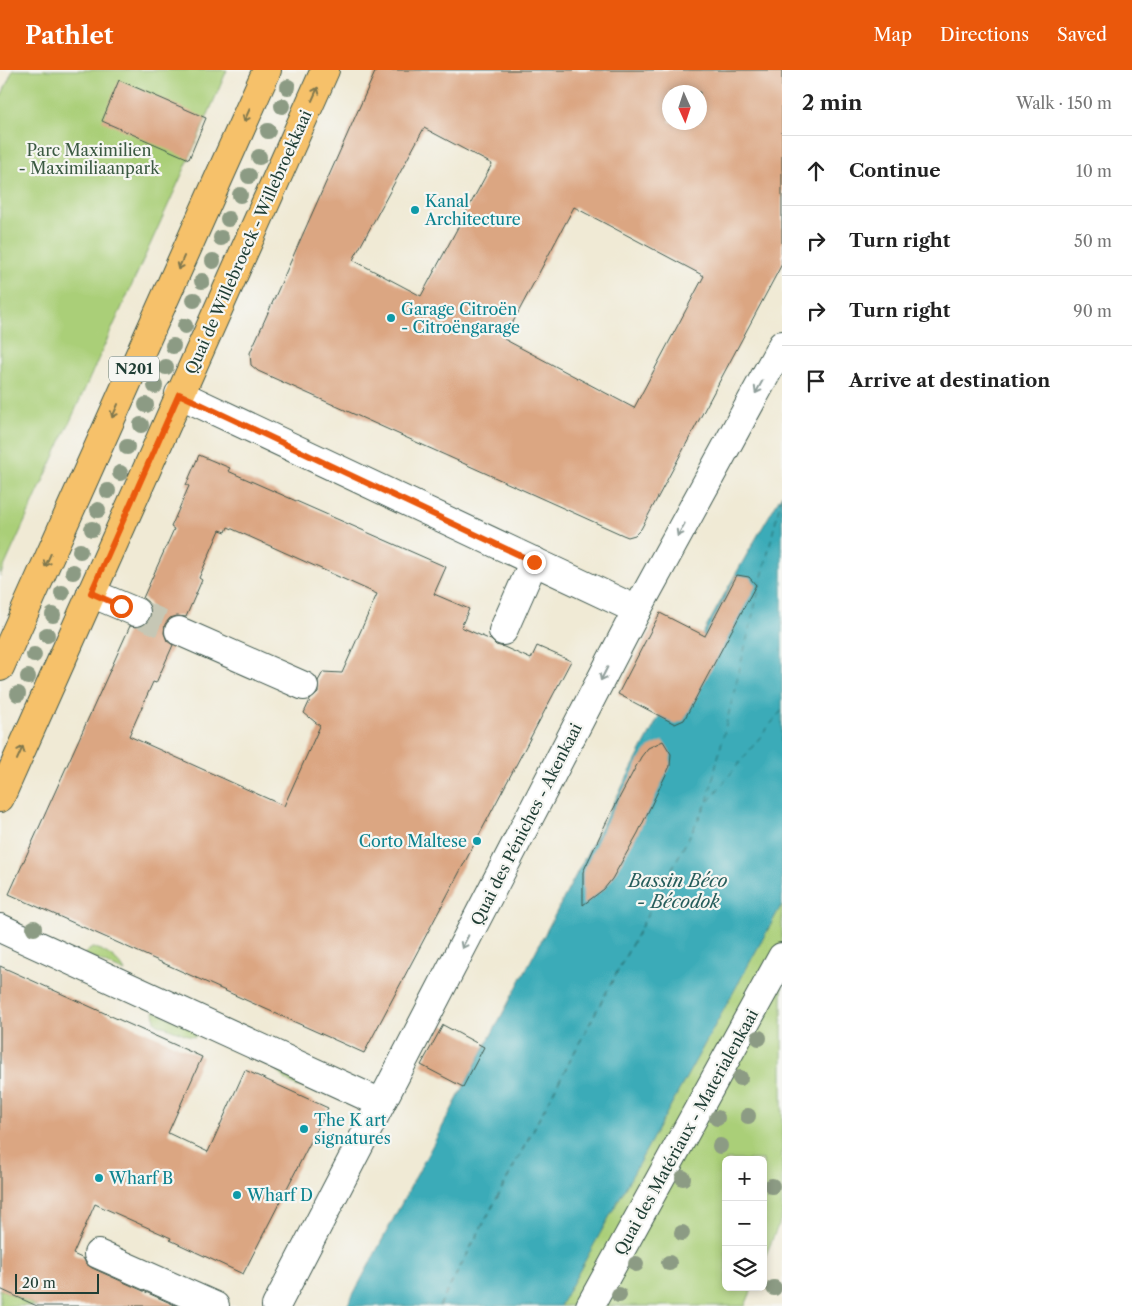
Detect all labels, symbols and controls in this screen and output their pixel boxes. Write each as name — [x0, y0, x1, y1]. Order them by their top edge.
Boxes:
text: Pathlet — [25, 21, 113, 50]
text: Map — [873, 24, 912, 46]
text: Directions — [940, 24, 1029, 46]
text: Saved — [1057, 24, 1107, 46]
north arrow — [662, 85, 707, 130]
one-way arrow — [310, 87, 320, 102]
text: 2 min — [802, 90, 862, 115]
text: Walk · 150 m — [1016, 93, 1112, 113]
street label: Quai de Willebroeck - Willebroekkaai — [180, 107, 316, 377]
one-way arrow — [242, 107, 252, 122]
park label: Parc Maximilien - Maximiliaanpark — [19, 140, 160, 178]
icon: ahead — [802, 157, 830, 185]
text: Continue — [849, 159, 941, 182]
text: 10 m — [1076, 161, 1112, 181]
place label: Kanal Architecture — [424, 191, 521, 229]
marker: Kanal Architecture — [409, 204, 421, 216]
icon: right — [802, 227, 830, 255]
text: Turn right — [849, 229, 950, 252]
text: 50 m — [1074, 231, 1112, 251]
one-way arrow — [175, 255, 185, 270]
icon: right — [802, 297, 830, 325]
place label: Garage Citroën - Citroëngarage — [401, 299, 520, 337]
text: Turn right — [849, 299, 950, 322]
text: 90 m — [1073, 301, 1112, 321]
marker: Garage Citroën - Citroëngarage — [385, 312, 397, 324]
road number: N201 — [109, 356, 159, 382]
icon: arrive — [802, 367, 830, 395]
text: Arrive at destination — [849, 369, 1050, 392]
one-way arrow — [753, 380, 763, 394]
one-way arrow — [109, 403, 119, 418]
one-way arrow — [676, 523, 686, 538]
route end — [523, 551, 546, 574]
one-way arrow — [43, 552, 53, 567]
route start — [110, 595, 133, 618]
one-way arrow — [599, 666, 609, 681]
street label: Quai des Péniches - Akenkaai — [466, 719, 586, 928]
one-way arrow — [15, 746, 25, 761]
place label: Corto Maltese — [359, 831, 467, 851]
marker: Corto Maltese — [471, 835, 483, 847]
water label: Bassin Béco - Bécodok — [626, 870, 728, 913]
one-way arrow — [460, 934, 469, 949]
street label: Quai des Matériaux - Materialenkaai — [610, 1005, 762, 1258]
place label: The K art signatures — [314, 1110, 391, 1148]
marker: The K art signatures — [298, 1123, 310, 1135]
map controls — [722, 1156, 767, 1291]
button: + — [722, 1156, 767, 1201]
place label: Wharf B — [108, 1168, 173, 1188]
marker: Wharf B — [93, 1172, 105, 1184]
place label: Wharf D — [246, 1185, 313, 1205]
marker: Wharf D — [231, 1189, 243, 1201]
button: − — [722, 1201, 767, 1246]
button: layers — [722, 1246, 767, 1291]
scale bar — [15, 1271, 99, 1294]
text: 20 m — [22, 1274, 56, 1292]

